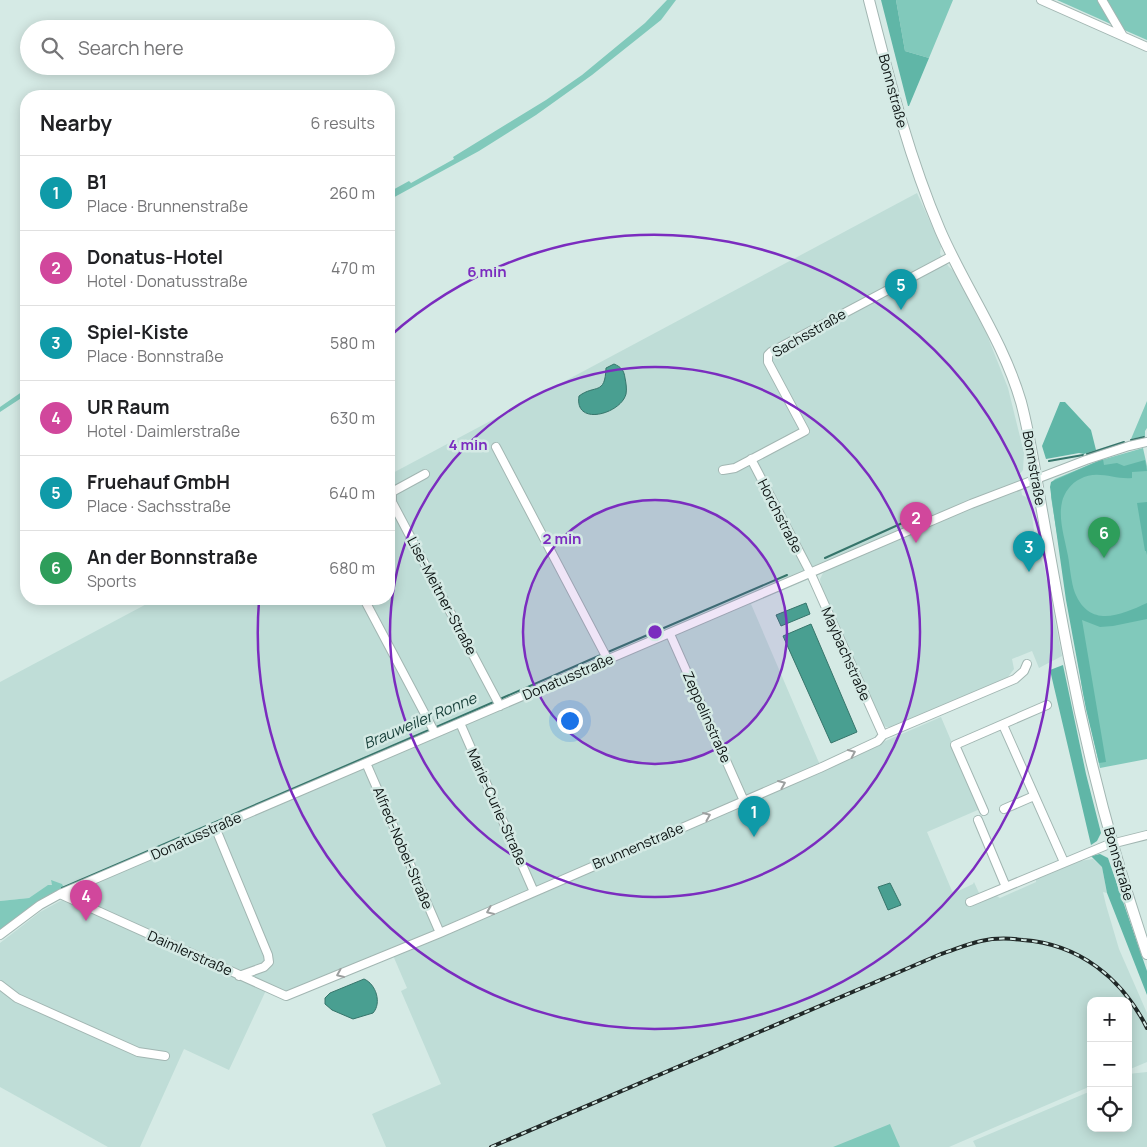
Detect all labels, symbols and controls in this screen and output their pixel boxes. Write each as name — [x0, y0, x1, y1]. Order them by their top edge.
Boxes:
search box — [20, 20, 395, 75]
icon: search — [38, 34, 66, 62]
text: Search here — [78, 35, 184, 61]
street label: Bonnstraße — [875, 52, 912, 130]
text: Nearby — [40, 109, 112, 137]
text: 6 results — [310, 112, 375, 134]
text: B1 — [87, 169, 107, 195]
text: 1 — [52, 182, 60, 204]
text: 260 m — [329, 182, 375, 204]
text: Place · Brunnenstraße — [87, 195, 248, 217]
text: Donatus-Hotel — [87, 244, 223, 270]
text: 2 — [51, 257, 61, 279]
text: 470 m — [331, 257, 375, 279]
text: 6 min — [467, 261, 507, 282]
pin: 5 — [885, 269, 917, 310]
text: Hotel · Donatusstraße — [87, 270, 248, 292]
street label: Sachsstraße — [769, 304, 849, 361]
text: Spiel-Kiste — [87, 319, 188, 345]
text: 3 — [51, 332, 61, 354]
text: 580 m — [330, 332, 375, 354]
text: Place · Bonnstraße — [87, 345, 224, 367]
text: UR Raum — [87, 394, 169, 420]
text: 4 — [51, 407, 61, 429]
text: 630 m — [330, 407, 375, 429]
text: Hotel · Daimlerstraße — [87, 420, 240, 442]
street label: Bonnstraße — [1019, 429, 1050, 507]
text: 4 min — [448, 434, 488, 455]
text: Fruehauf GmbH — [87, 469, 230, 495]
street label: Horchstraße — [754, 475, 807, 556]
text: 5 — [51, 482, 61, 504]
text: 640 m — [329, 482, 375, 504]
text: Place · Sachsstraße — [87, 495, 231, 517]
pin: 2 — [900, 502, 932, 543]
pin: 6 — [1088, 517, 1120, 558]
text: 2 min — [542, 528, 582, 549]
pin: 3 — [1013, 531, 1045, 572]
street label: Lise-Meitner-Straße — [403, 533, 482, 658]
text: An der Bonnstraße — [87, 544, 258, 570]
text: 6 — [51, 557, 61, 579]
text: 680 m — [329, 557, 375, 579]
text: Sports — [87, 570, 136, 592]
street label: Maybachstraße — [817, 604, 876, 704]
centre of rings — [646, 623, 664, 641]
street label: Donatusstraße — [519, 649, 616, 704]
street label: Zeppelinstraße — [679, 668, 736, 766]
water label: Brauweiler Ronne — [360, 687, 481, 754]
your location — [557, 708, 583, 734]
street label: Marie-Curie-Straße — [463, 745, 532, 868]
one-way arrow — [847, 748, 856, 759]
one-way arrow — [777, 780, 786, 791]
street label: Alfred-Nobel-Straße — [369, 784, 438, 912]
pin: 1 — [738, 796, 770, 837]
street label: Donatusstraße — [148, 807, 244, 864]
one-way arrow — [702, 812, 711, 823]
street label: Brunnenstraße — [589, 818, 686, 873]
street label: Bonnstraße — [1100, 825, 1139, 903]
pin: 4 — [70, 880, 102, 921]
one-way arrow — [486, 905, 495, 916]
street label: Daimlerstraße — [145, 925, 235, 980]
one-way arrow — [336, 967, 345, 978]
map controls — [1087, 997, 1132, 1132]
button: + — [1087, 997, 1132, 1042]
button: − — [1087, 1042, 1132, 1087]
button: locate — [1087, 1087, 1132, 1132]

